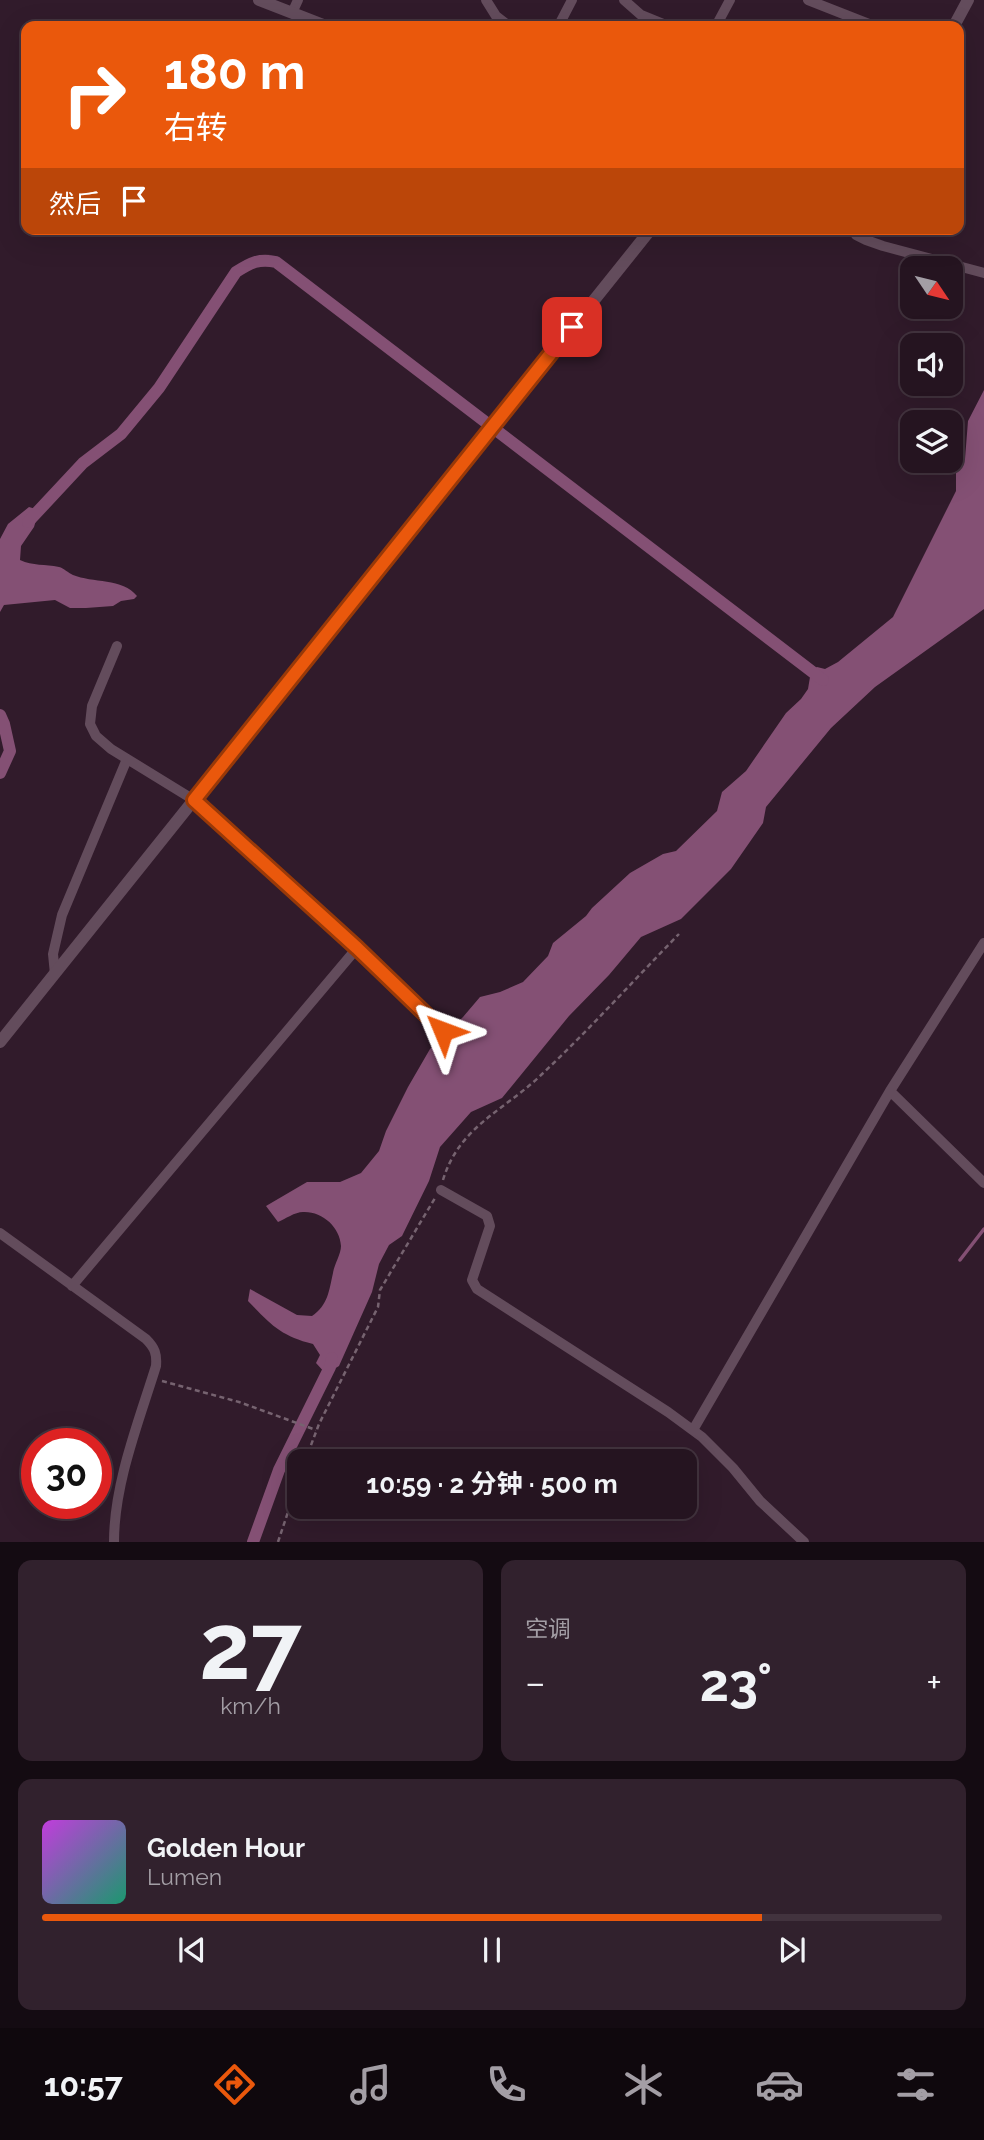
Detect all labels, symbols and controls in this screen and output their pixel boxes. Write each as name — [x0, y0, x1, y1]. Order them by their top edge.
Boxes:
text: 180 m — [164, 43, 305, 100]
icon: right — [49, 49, 140, 140]
text: 右转 — [164, 109, 228, 146]
icon: arrive — [115, 182, 153, 220]
text: 然后 — [49, 189, 101, 219]
north arrow — [900, 256, 962, 318]
map controls — [900, 256, 963, 473]
pin — [542, 297, 602, 357]
icon: arrive — [553, 308, 591, 346]
button: sound — [900, 333, 963, 396]
button: layers — [900, 410, 963, 473]
position arrow — [406, 994, 480, 1068]
speed limit sign: 30 — [21, 1428, 112, 1519]
text: 10:59 · 2 分钟 · 500 m — [366, 1469, 618, 1499]
text: 27 — [199, 1593, 302, 1700]
text: 空调 — [525, 1615, 571, 1642]
text: 23° — [700, 1652, 772, 1713]
text: − — [525, 1660, 545, 1705]
text: + — [926, 1660, 942, 1705]
text: km/h — [220, 1692, 281, 1719]
text: Golden Hour — [147, 1833, 305, 1863]
text: Lumen — [147, 1863, 222, 1890]
icon: previous — [173, 1931, 211, 1969]
icon: pause — [473, 1931, 511, 1969]
icon: next — [773, 1931, 811, 1969]
icon: directions — [210, 2060, 259, 2109]
icon: music — [346, 2060, 395, 2109]
icon: phone — [482, 2060, 531, 2109]
icon: climate — [619, 2060, 668, 2109]
icon: car — [755, 2060, 804, 2109]
icon: filters — [891, 2060, 940, 2109]
text: 10:57 — [44, 2066, 123, 2103]

